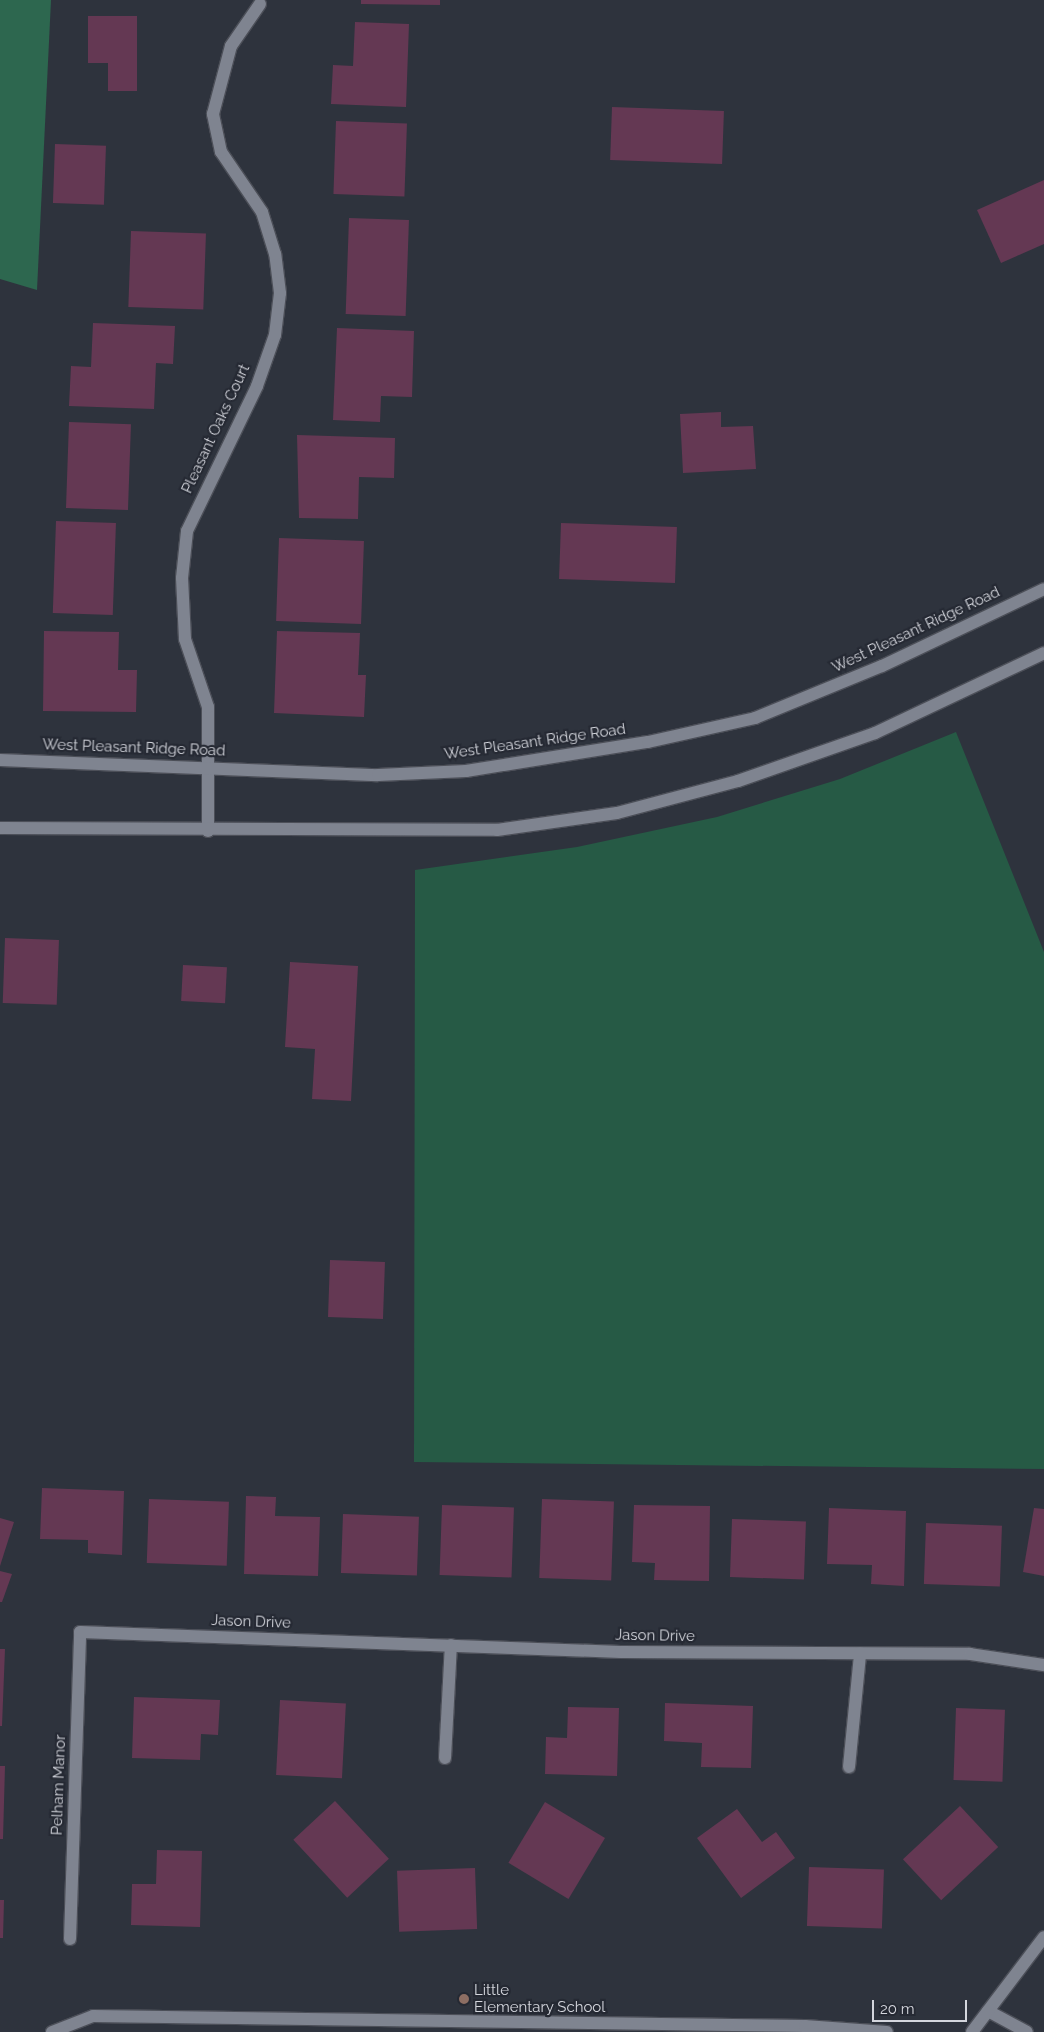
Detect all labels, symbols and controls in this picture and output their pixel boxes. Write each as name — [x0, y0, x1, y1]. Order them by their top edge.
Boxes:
street label: Pleasant Oaks Court — [178, 362, 254, 496]
street label: West Pleasant Ridge Road — [829, 583, 1003, 677]
street label: West Pleasant Ridge Road — [443, 720, 627, 764]
street label: West Pleasant Ridge Road — [42, 736, 226, 760]
street label: Jason Drive — [211, 1612, 291, 1632]
street label: Jason Drive — [615, 1626, 695, 1646]
street label: Pelham Manor — [48, 1734, 70, 1836]
place label: Little Elementary School — [474, 1981, 606, 2016]
scale bar — [874, 1990, 969, 2022]
marker: Little Elementary School — [458, 1993, 470, 2005]
text: 20 m — [880, 2000, 915, 2018]

